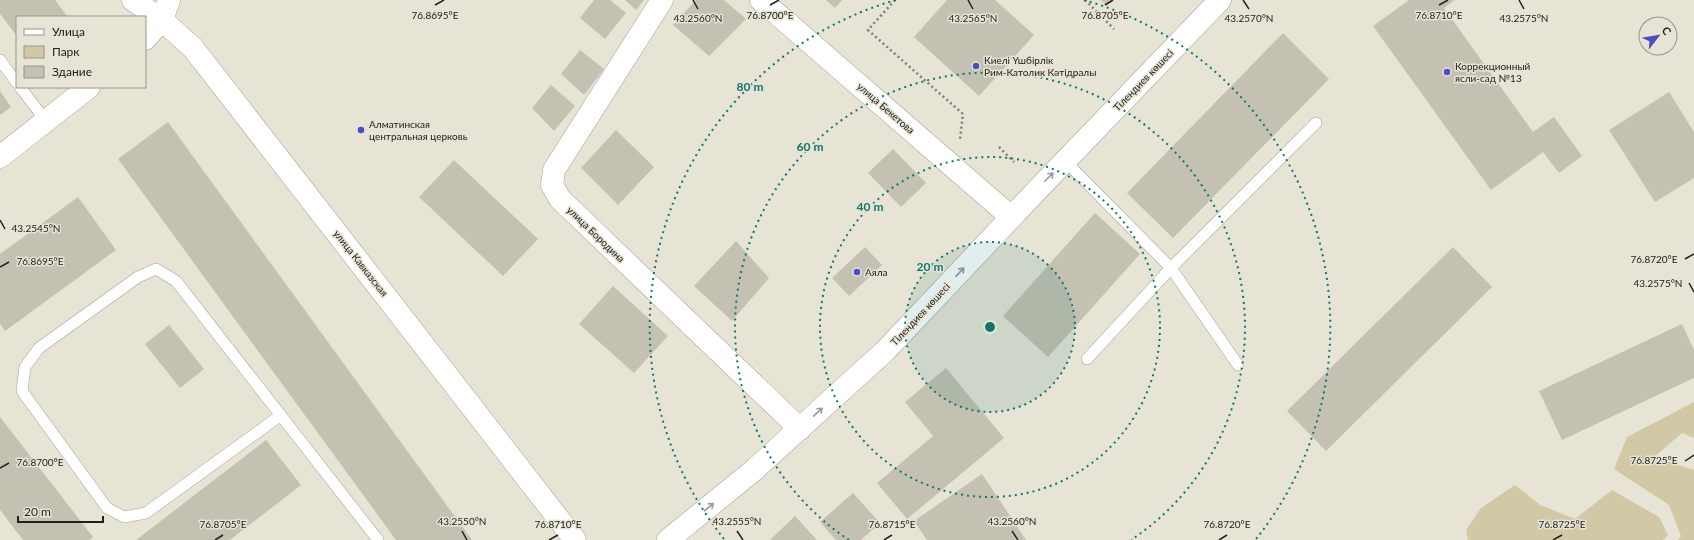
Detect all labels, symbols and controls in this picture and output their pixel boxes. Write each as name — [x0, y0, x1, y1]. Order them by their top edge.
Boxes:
text: 76.8695°E — [411, 9, 459, 21]
text: 76.8700°E — [746, 9, 794, 21]
text: 76.8705°E — [1081, 9, 1129, 21]
text: 76.8710°E — [1415, 9, 1463, 21]
text: 43.2560°N — [674, 12, 722, 24]
text: 43.2565°N — [949, 12, 997, 24]
text: 43.2570°N — [1225, 12, 1273, 24]
text: 43.2575°N — [1500, 12, 1548, 24]
legend — [16, 16, 146, 88]
north arrow — [1638, 16, 1678, 56]
text: Улица — [52, 24, 85, 39]
text: С — [1660, 24, 1675, 38]
text: Парк — [52, 44, 80, 59]
street label: Тілендиев көшесі — [1111, 47, 1175, 113]
place label: Киелі Үшбірлік Рим-Католик Кәтідралы — [984, 54, 1096, 78]
place label: Коррекционный ясли-сад №13 — [1455, 60, 1531, 84]
marker: Киелі Үшбірлік Рим-Католик Кәтідралы — [971, 61, 981, 71]
text: Здание — [52, 64, 92, 79]
marker: Коррекционный ясли-сад №13 — [1442, 67, 1452, 77]
text: 80 m — [737, 79, 763, 94]
street label: улица Бекетова — [855, 80, 917, 136]
place label: Алматинская центральная церковь — [369, 118, 468, 142]
marker: Алматинская центральная церковь — [356, 125, 366, 135]
text: 60 m — [797, 139, 823, 154]
one-way arrow — [1044, 172, 1054, 182]
text: 40 m — [857, 199, 883, 214]
street label: улица Бородина — [565, 204, 627, 265]
text: 43.2545°N — [12, 222, 60, 234]
street label: улица Кавказская — [331, 227, 391, 299]
text: 76.8720°E — [1630, 253, 1678, 265]
text: 76.8695°E — [16, 255, 64, 267]
text: 20 m — [917, 259, 943, 274]
place label: Аяла — [865, 266, 888, 278]
marker: Аяла — [852, 267, 862, 277]
one-way arrow — [955, 267, 964, 277]
text: 43.2575°N — [1634, 277, 1682, 289]
street label: Тілендиев көшесі — [888, 280, 952, 348]
centre of rings — [983, 320, 997, 334]
one-way arrow — [812, 408, 823, 417]
text: 76.8725°E — [1630, 454, 1678, 466]
text: 76.8700°E — [16, 456, 64, 468]
scale bar — [18, 498, 103, 524]
one-way arrow — [703, 502, 714, 511]
text: 20 m — [24, 504, 51, 519]
text: 43.2550°N — [438, 515, 486, 527]
text: 43.2555°N — [713, 515, 761, 527]
text: 43.2560°N — [988, 515, 1036, 527]
text: 76.8705°E — [199, 518, 247, 530]
text: 76.8710°E — [534, 518, 582, 530]
text: 76.8715°E — [868, 518, 916, 530]
text: 76.8720°E — [1203, 518, 1251, 530]
text: 76.8725°E — [1538, 518, 1586, 530]

